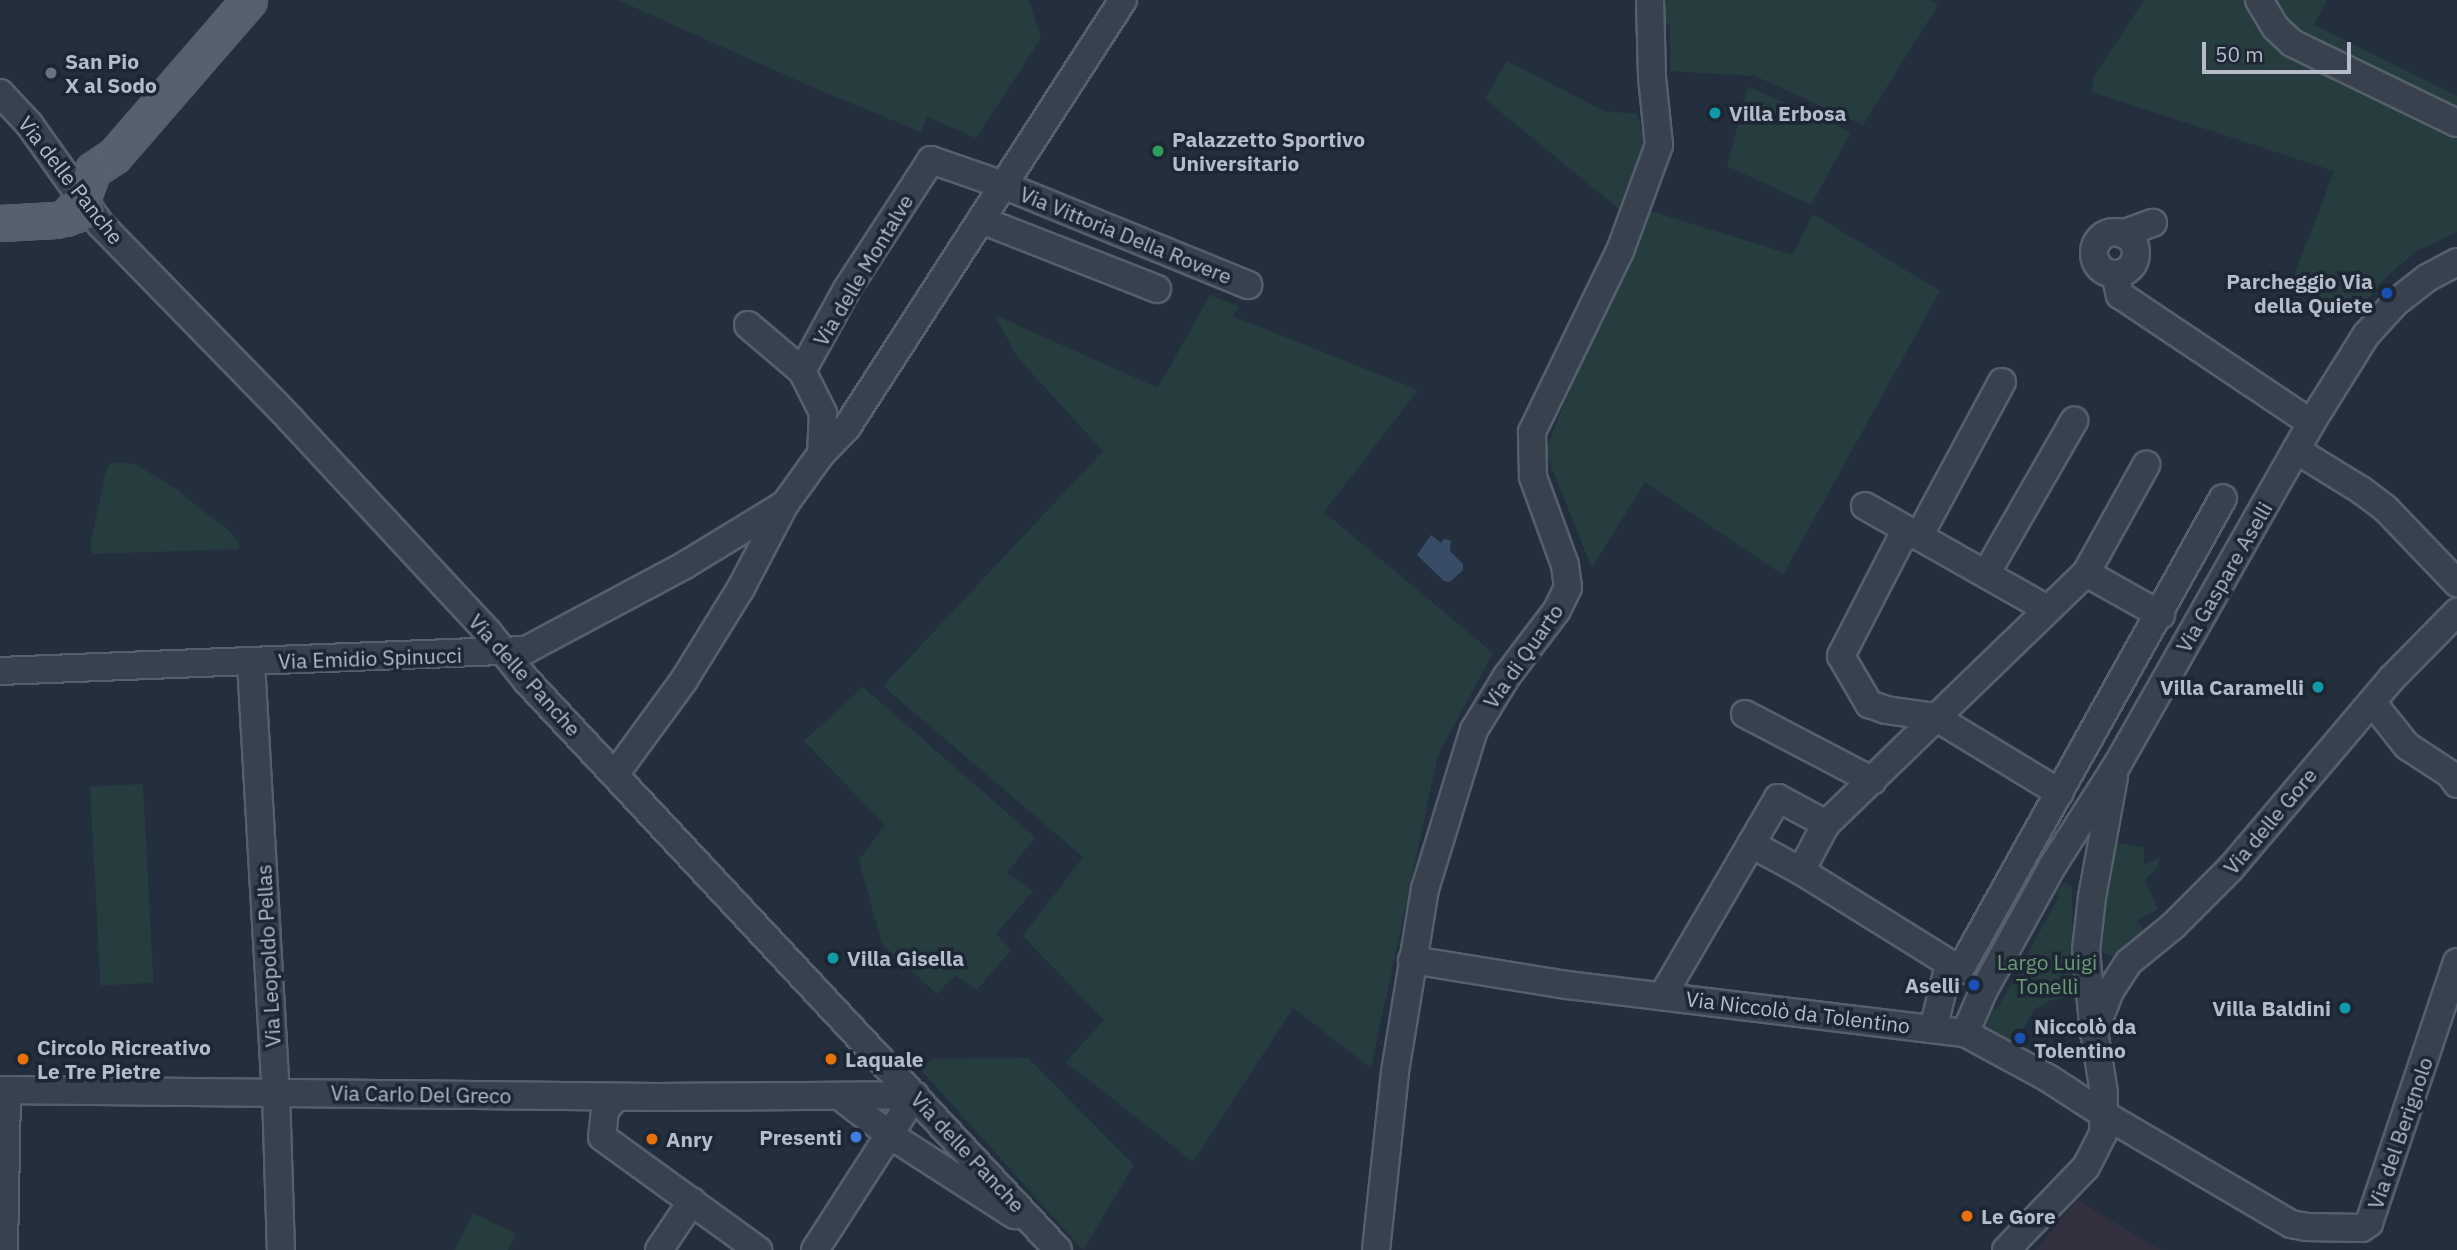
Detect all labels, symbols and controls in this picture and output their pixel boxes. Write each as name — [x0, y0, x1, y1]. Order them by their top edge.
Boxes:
scale bar — [2205, 28, 2354, 72]
text: 50 m — [2215, 40, 2264, 68]
place label: San Pio X al Sodo — [65, 48, 157, 98]
marker: San Pio X al Sodo — [43, 65, 59, 81]
place label: Villa Erbosa — [1729, 100, 1846, 126]
marker: Villa Erbosa — [1707, 105, 1723, 121]
street label: Via delle Panche — [13, 111, 129, 249]
place label: Palazzetto Sportivo Universitario — [1172, 126, 1365, 176]
marker: Palazzetto Sportivo Universitario — [1150, 143, 1166, 159]
street label: Via Vittoria Della Rovere — [1016, 181, 1236, 289]
street label: Via delle Montalve — [808, 190, 918, 350]
place label: Parcheggio Via della Quiete — [2226, 268, 2373, 318]
marker: Parcheggio Via della Quiete — [2379, 285, 2395, 301]
street label: Via Gaspare Aselli — [2171, 497, 2277, 657]
street label: Via di Quarto — [1478, 599, 1568, 713]
street label: Via delle Panche — [464, 609, 586, 741]
street label: Via Emidio Spinucci — [278, 642, 462, 674]
place label: Villa Caramelli — [2160, 674, 2304, 700]
marker: Villa Caramelli — [2310, 679, 2326, 695]
street label: Via delle Gore — [2218, 763, 2322, 879]
street label: Via Leopoldo Pellas — [251, 864, 285, 1048]
place label: Villa Gisella — [847, 945, 964, 971]
park label: Largo Luigi Tonelli — [1997, 949, 2097, 999]
marker: Villa Gisella — [825, 950, 841, 966]
place label: Aselli — [1905, 972, 1960, 998]
marker: Aselli — [1966, 977, 1982, 993]
street label: Via Niccolò da Tolentino — [1685, 986, 1911, 1038]
place label: Villa Baldini — [2212, 995, 2331, 1021]
marker: Villa Baldini — [2337, 1000, 2353, 1016]
place label: Niccolò da Tolentino — [2034, 1013, 2136, 1063]
marker: Niccolò da Tolentino — [2012, 1030, 2028, 1046]
place label: Circolo Ricreativo Le Tre Pietre — [37, 1034, 211, 1084]
place label: Laquale — [845, 1046, 924, 1072]
marker: Circolo Ricreativo Le Tre Pietre — [15, 1051, 31, 1067]
marker: Laquale — [823, 1051, 839, 1067]
street label: Via del Berignolo — [2362, 1054, 2438, 1212]
street label: Via Carlo Del Greco — [330, 1080, 512, 1108]
street label: Via delle Panche — [906, 1087, 1030, 1217]
place label: Presenti — [759, 1124, 842, 1150]
place label: Anry — [666, 1126, 713, 1152]
marker: Presenti — [848, 1129, 864, 1145]
marker: Anry — [644, 1131, 660, 1147]
place label: Le Gore — [1981, 1203, 2056, 1229]
marker: Le Gore — [1959, 1208, 1975, 1224]

